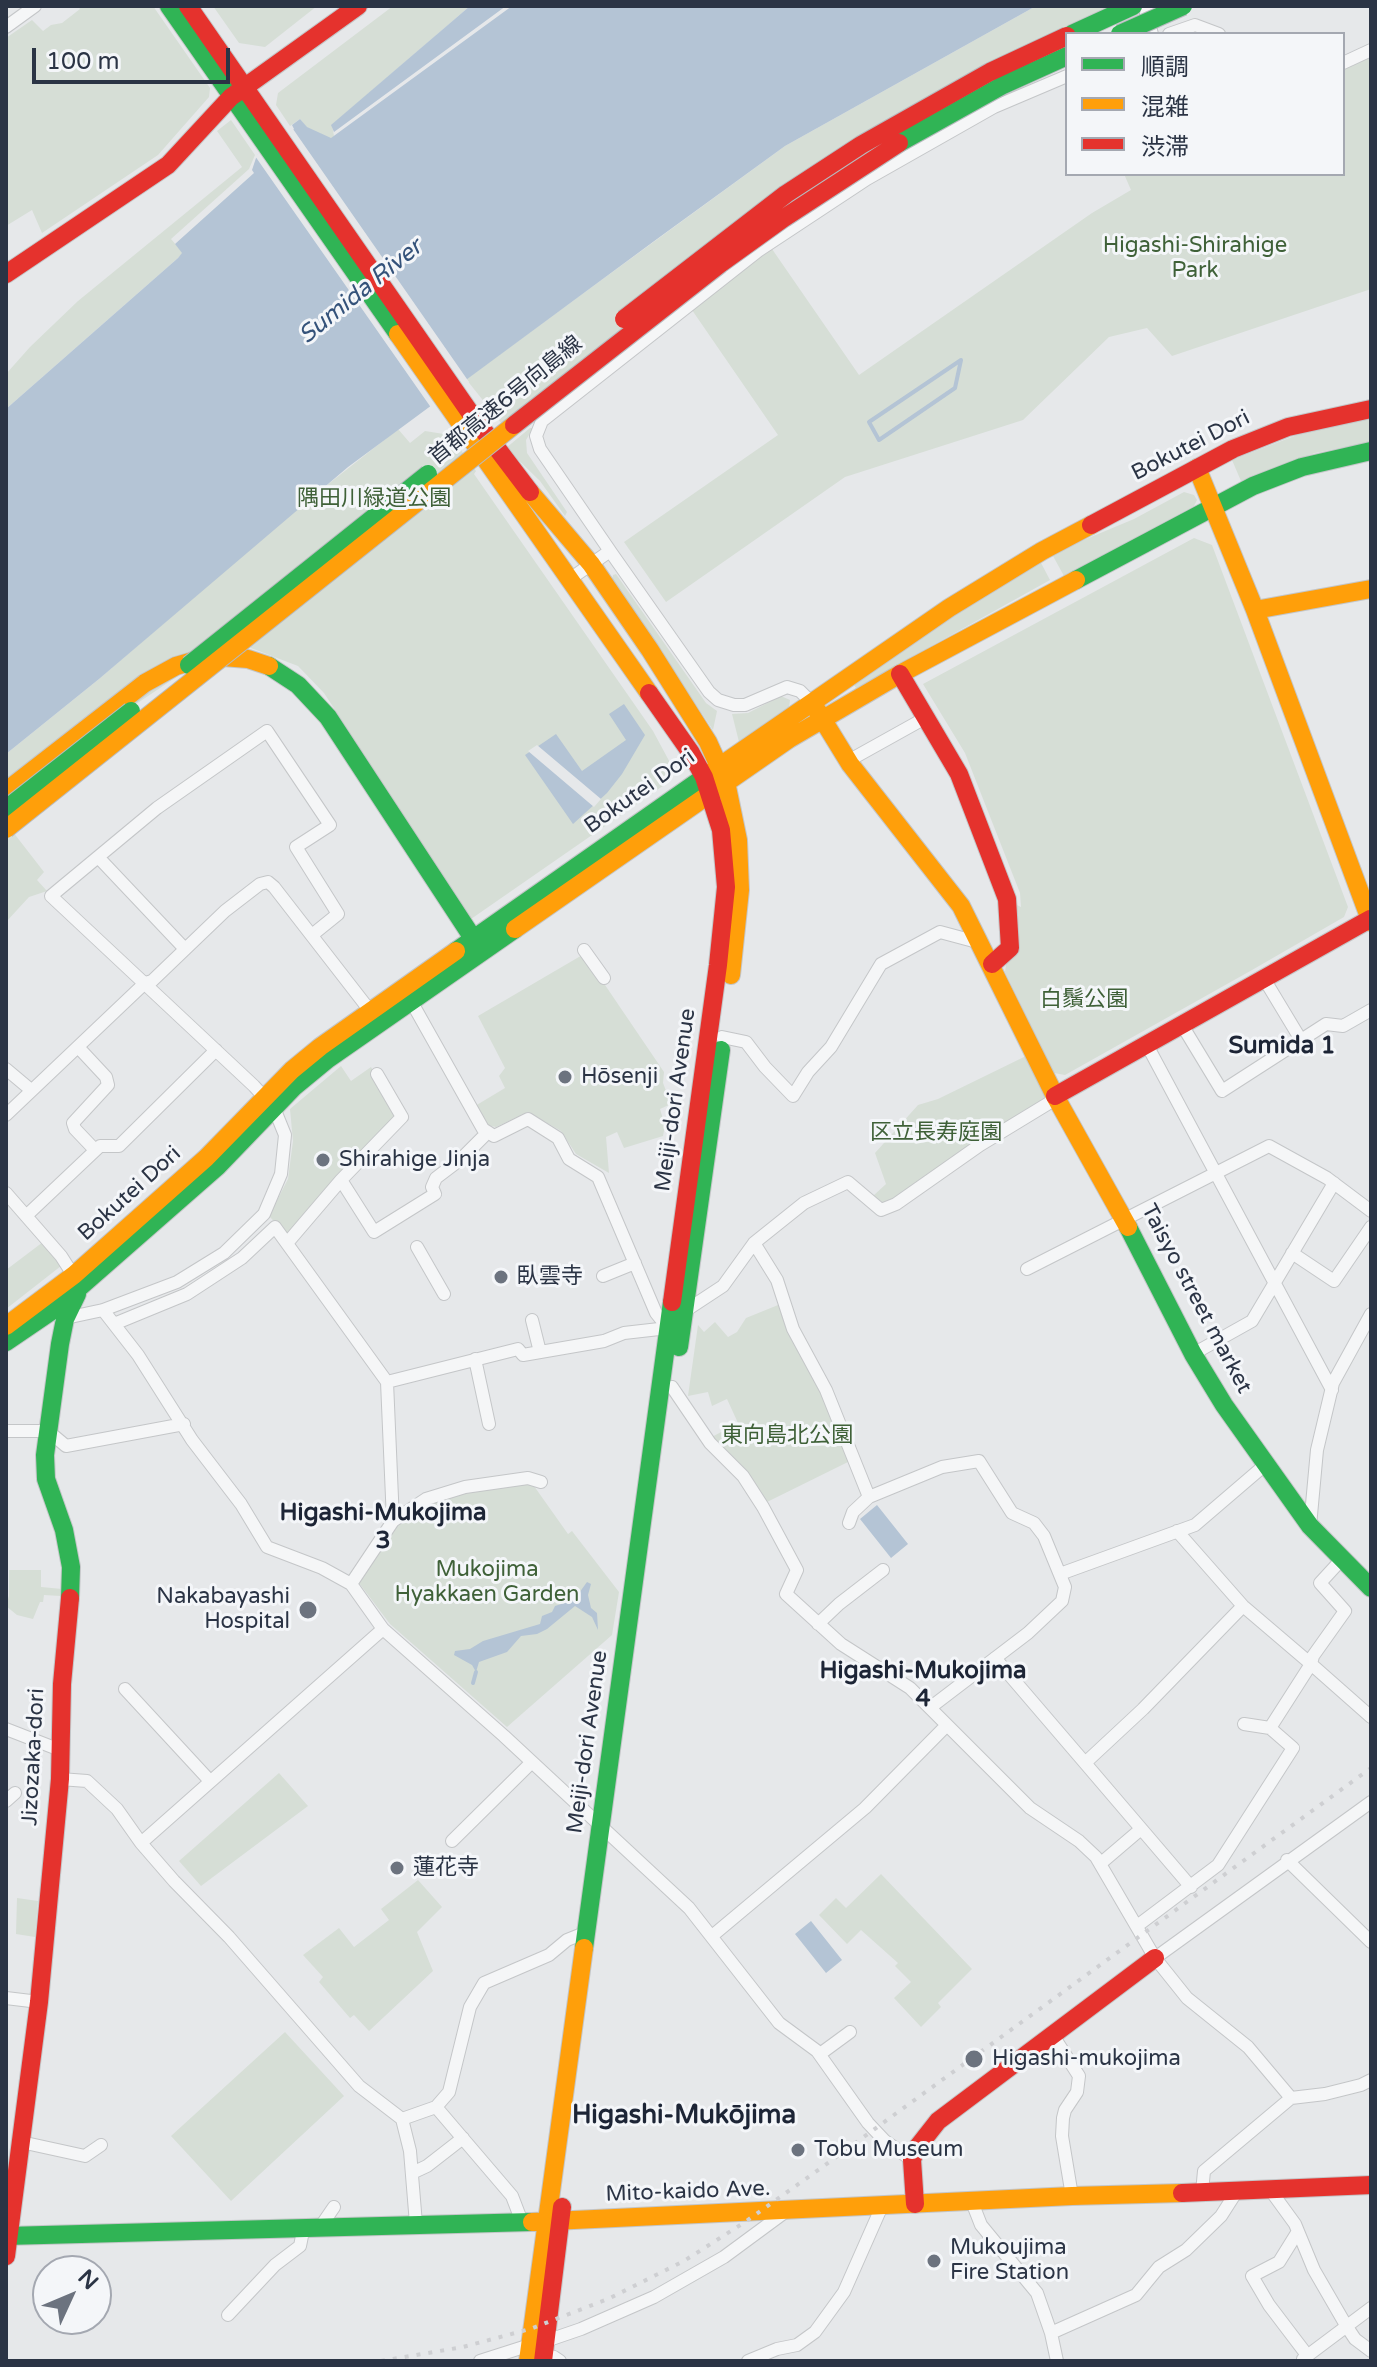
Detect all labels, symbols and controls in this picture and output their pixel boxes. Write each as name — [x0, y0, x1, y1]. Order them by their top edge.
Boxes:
scale bar — [36, 32, 234, 82]
legend — [1065, 32, 1345, 176]
text: 100 m — [46, 47, 120, 76]
text: 順調 — [1141, 53, 1189, 82]
text: 混雑 — [1141, 93, 1189, 122]
text: 渋滞 — [1141, 133, 1189, 162]
water label: Sumida River — [293, 233, 429, 351]
park label: Higashi-Shirahige Park — [1103, 233, 1287, 284]
street label: 首都高速6号向島線 — [424, 331, 588, 471]
street label: Bokutei Dori — [1127, 405, 1255, 487]
park label: 隅田川緑道公園 — [297, 486, 451, 512]
street label: Bokutei Dori — [580, 744, 700, 840]
park label: 白鬚公園 — [1040, 987, 1128, 1013]
street label: Meiji-dori Avenue — [650, 1007, 702, 1193]
district label: Sumida 1 — [1228, 1033, 1336, 1061]
place label: Hōsenji — [581, 1064, 658, 1090]
marker: Hōsenji — [556, 1068, 574, 1086]
park label: 区立長寿庭園 — [870, 1120, 1002, 1146]
street label: Bokutei Dori — [73, 1141, 187, 1247]
place label: Shirahige Jinja — [339, 1147, 490, 1173]
marker: Shirahige Jinja — [314, 1151, 332, 1169]
street label: Taisyo street market — [1135, 1200, 1257, 1398]
place label: 臥雲寺 — [517, 1264, 583, 1290]
marker: 臥雲寺 — [492, 1268, 510, 1286]
park label: 東向島北公園 — [721, 1423, 853, 1449]
district label: Higashi-Mukojima 3 — [280, 1500, 486, 1556]
park label: Mukojima Hyakkaen Garden — [395, 1557, 579, 1608]
place label: Nakabayashi Hospital — [156, 1584, 290, 1636]
marker: Nakabayashi Hospital — [297, 1599, 319, 1621]
street label: Meiji-dori Avenue — [562, 1649, 614, 1835]
district label: Higashi-Mukojima 4 — [820, 1658, 1026, 1714]
street label: Jizozaka-dori — [17, 1688, 51, 1826]
place label: 蓮花寺 — [413, 1855, 479, 1881]
marker: 蓮花寺 — [388, 1859, 406, 1877]
place label: Higashi-mukojima — [992, 2046, 1181, 2072]
marker: Higashi-mukojima — [963, 2048, 985, 2070]
district label: Higashi-Mukōjima — [572, 2100, 796, 2132]
place label: Tobu Museum — [814, 2137, 963, 2163]
marker: Tobu Museum — [789, 2141, 807, 2159]
street label: Mito-kaido Ave. — [605, 2176, 771, 2208]
place label: Mukoujima Fire Station — [950, 2235, 1069, 2286]
marker: Mukoujima Fire Station — [925, 2252, 943, 2270]
north arrow — [32, 2255, 112, 2335]
text: N — [72, 2264, 103, 2295]

